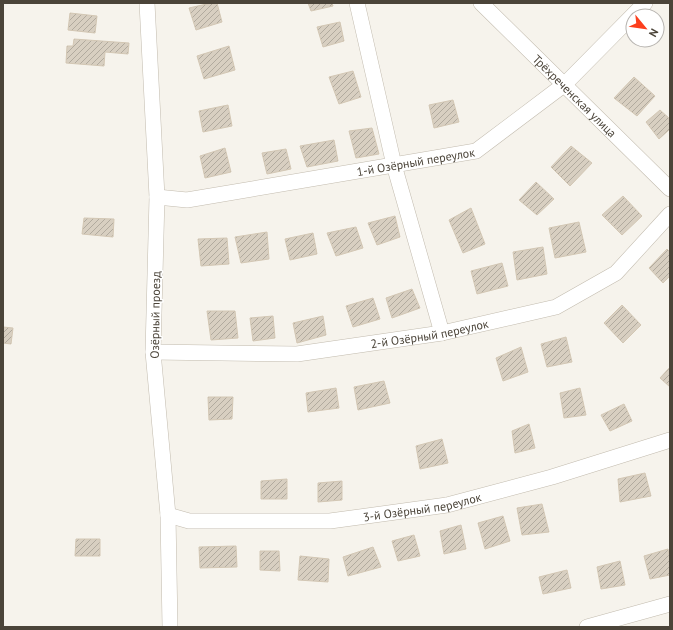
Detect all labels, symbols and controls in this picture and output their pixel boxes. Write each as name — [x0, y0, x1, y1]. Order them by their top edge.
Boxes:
north arrow — [625, 8, 665, 48]
text: N — [646, 26, 662, 39]
street label: Трёхреченская улица — [530, 51, 620, 140]
street label: 1-й Озёрный переулок — [355, 144, 476, 179]
street label: Озёрный проезд — [147, 271, 163, 359]
street label: 2-й Озёрный переулок — [369, 315, 490, 351]
street label: 3-й Озёрный переулок — [362, 489, 483, 524]

